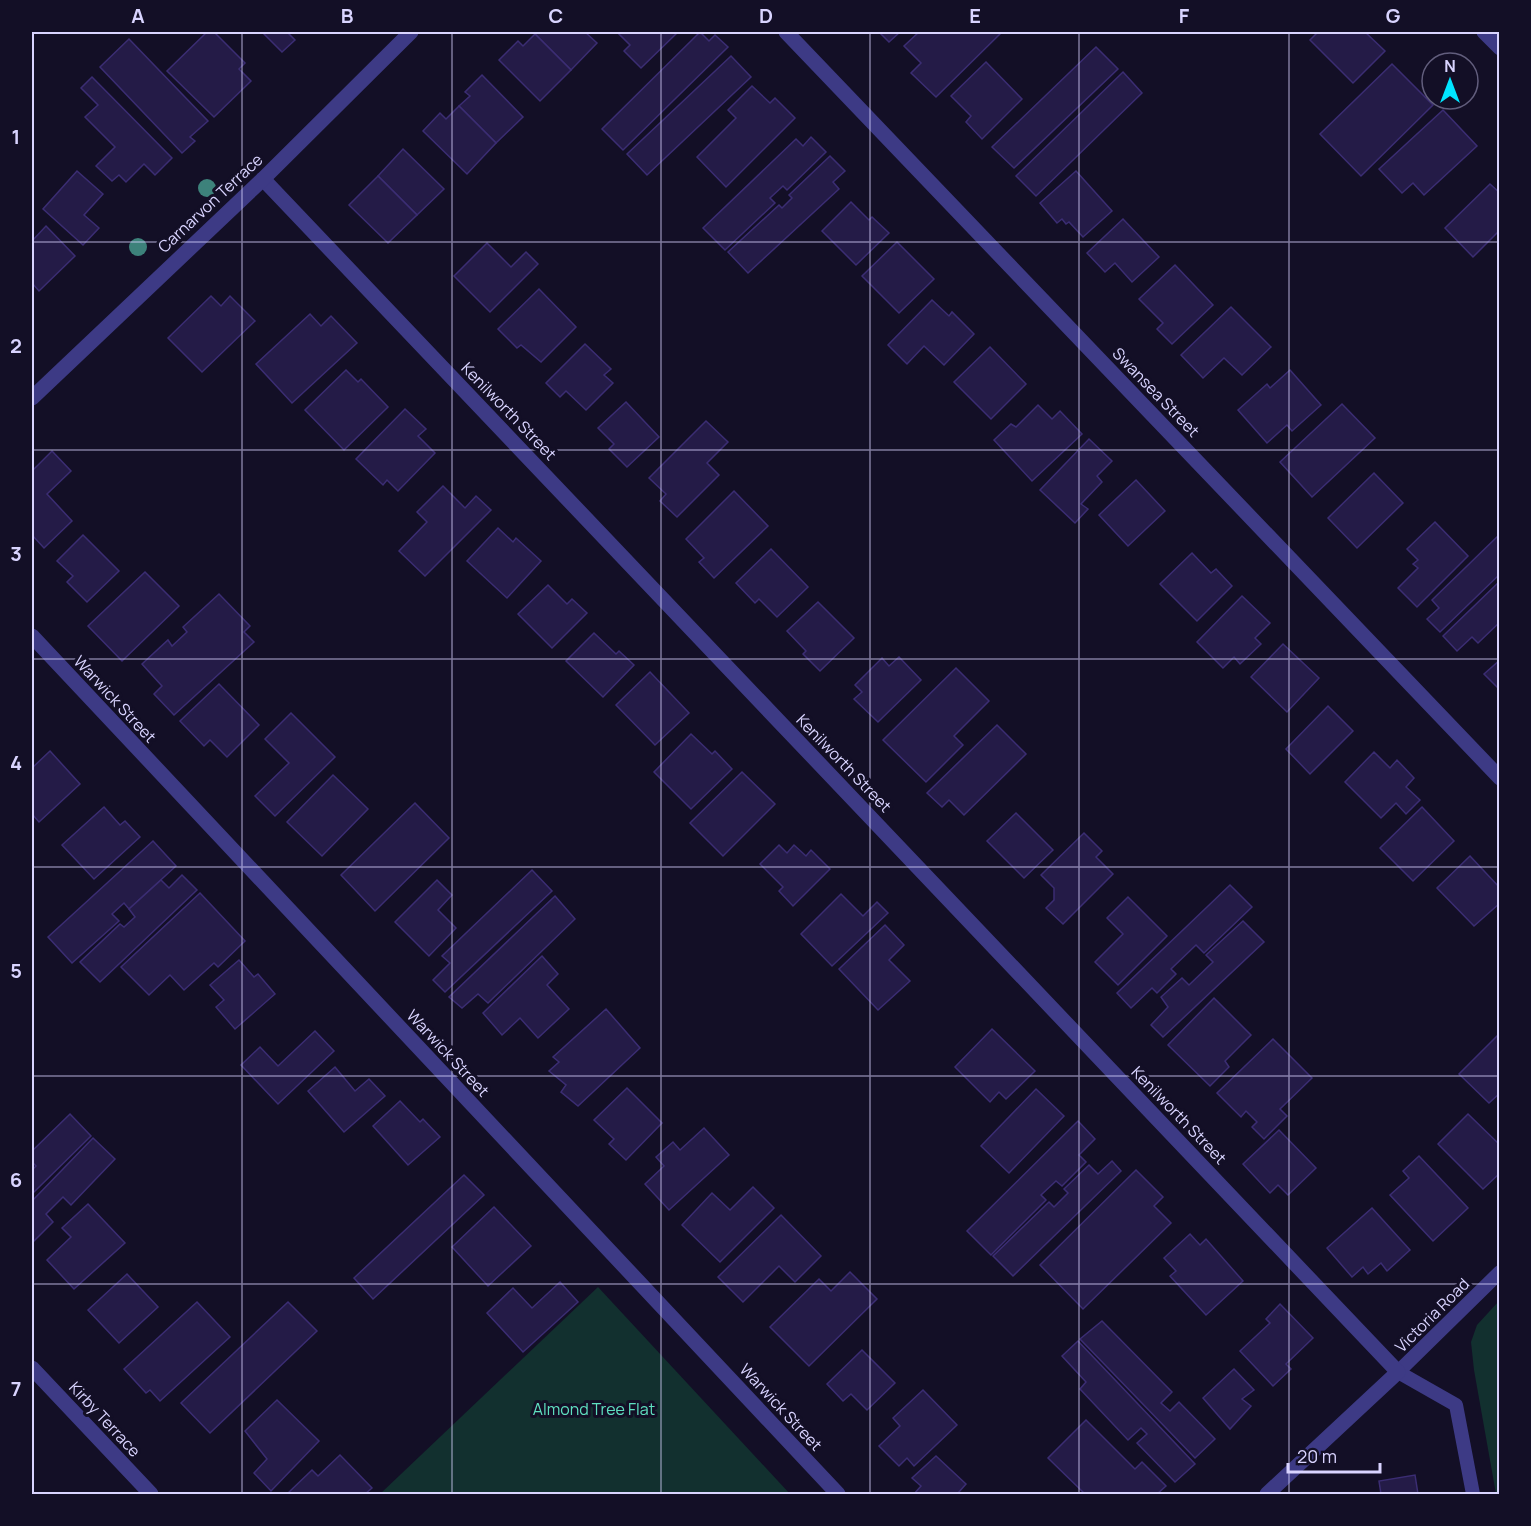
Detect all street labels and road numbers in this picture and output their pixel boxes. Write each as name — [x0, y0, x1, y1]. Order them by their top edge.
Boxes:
street label: Carnarvon Terrace — [153, 149, 267, 257]
street label: Swansea Street — [1108, 342, 1204, 442]
street label: Kenilworth Street — [457, 357, 561, 465]
street label: Warwick Street — [69, 651, 161, 747]
street label: Kenilworth Street — [792, 709, 896, 817]
street label: Warwick Street — [402, 1005, 494, 1101]
street label: Kenilworth Street — [1127, 1061, 1231, 1169]
street label: Victoria Road — [1390, 1273, 1474, 1357]
street label: Warwick Street — [735, 1359, 827, 1455]
street label: Kirby Terrace — [64, 1377, 146, 1461]

